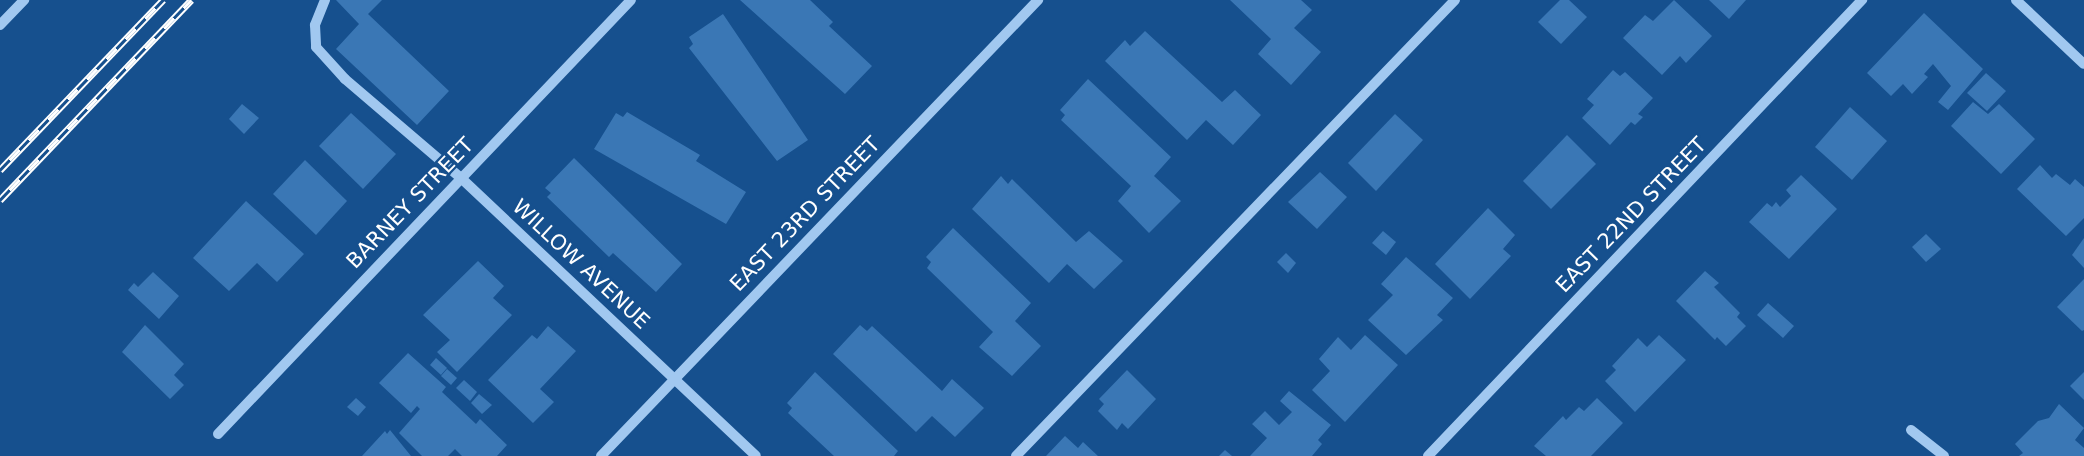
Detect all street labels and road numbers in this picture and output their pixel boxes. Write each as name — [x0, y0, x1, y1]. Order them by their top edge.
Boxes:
street label: BARNEY STREET — [341, 132, 479, 274]
street label: EAST 23RD STREET — [725, 132, 885, 296]
street label: EAST 22ND STREET — [1550, 132, 1712, 298]
street label: WILLOW AVENUE — [507, 194, 655, 334]

